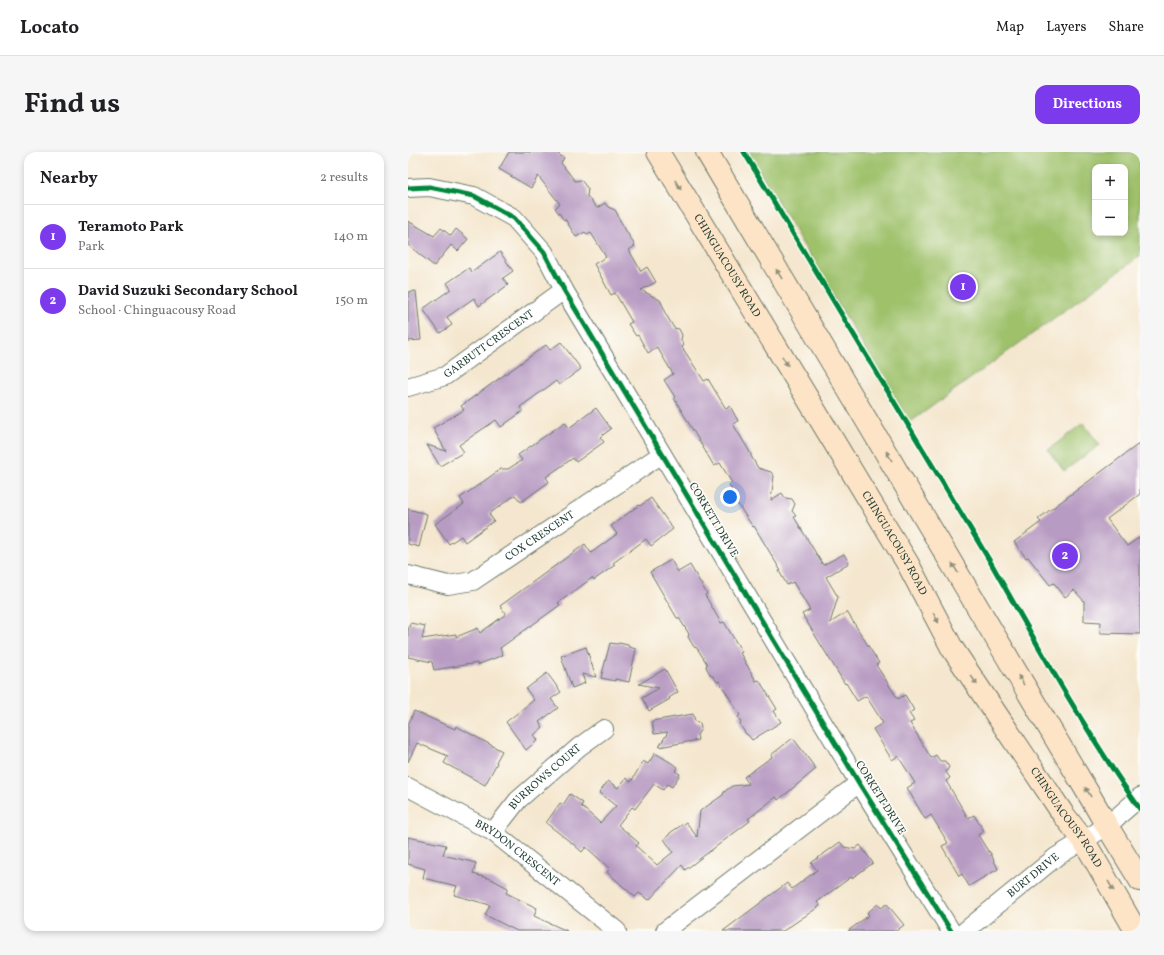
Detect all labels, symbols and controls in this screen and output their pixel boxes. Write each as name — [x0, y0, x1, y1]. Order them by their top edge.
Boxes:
text: Locato — [20, 15, 79, 41]
text: Map — [996, 18, 1024, 37]
text: Layers — [1046, 18, 1086, 37]
text: Share — [1108, 18, 1144, 37]
text: Find us — [24, 85, 120, 124]
button: Directions — [1035, 85, 1140, 124]
map controls — [1092, 164, 1128, 236]
button: + — [1092, 164, 1128, 200]
text: Nearby — [40, 167, 98, 190]
text: 2 results — [320, 169, 368, 187]
one-way arrow — [675, 179, 682, 191]
button: − — [1092, 200, 1128, 236]
street label: CHINGUACOUSY ROAD — [690, 211, 764, 320]
text: Teramoto Park — [78, 217, 184, 238]
text: 1 — [50, 228, 56, 246]
text: 140 m — [334, 228, 368, 246]
text: Park — [78, 238, 105, 256]
one-way arrow — [776, 268, 783, 280]
pin: 1 — [950, 272, 976, 302]
text: David Suzuki Secondary School — [78, 281, 298, 302]
text: 2 — [50, 292, 56, 310]
text: 150 m — [335, 292, 368, 310]
text: School · Chinguacousy Road — [78, 302, 236, 320]
street label: GARBUTT CRESCENT — [441, 306, 538, 382]
one-way arrow — [781, 356, 789, 366]
one-way arrow — [886, 450, 893, 462]
street label: CORKETT DRIVE — [685, 480, 741, 561]
your location — [720, 487, 740, 507]
street label: CHINGUACOUSY ROAD — [858, 488, 931, 598]
street label: COX CRESCENT — [502, 507, 578, 565]
pin: 2 — [1052, 541, 1078, 571]
one-way arrow — [951, 563, 959, 573]
one-way arrow — [933, 612, 940, 623]
one-way arrow — [1018, 674, 1025, 686]
one-way arrow — [970, 675, 978, 685]
street label: BURROWS COURT — [506, 741, 585, 813]
street label: CORKETT DRIVE — [851, 758, 909, 838]
street label: CHINGUACOUSY ROAD — [1026, 764, 1105, 870]
one-way arrow — [1084, 786, 1091, 798]
street label: BRYDON CRESCENT — [472, 816, 563, 890]
street label: BURT DRIVE — [1004, 850, 1063, 901]
one-way arrow — [1107, 880, 1114, 892]

